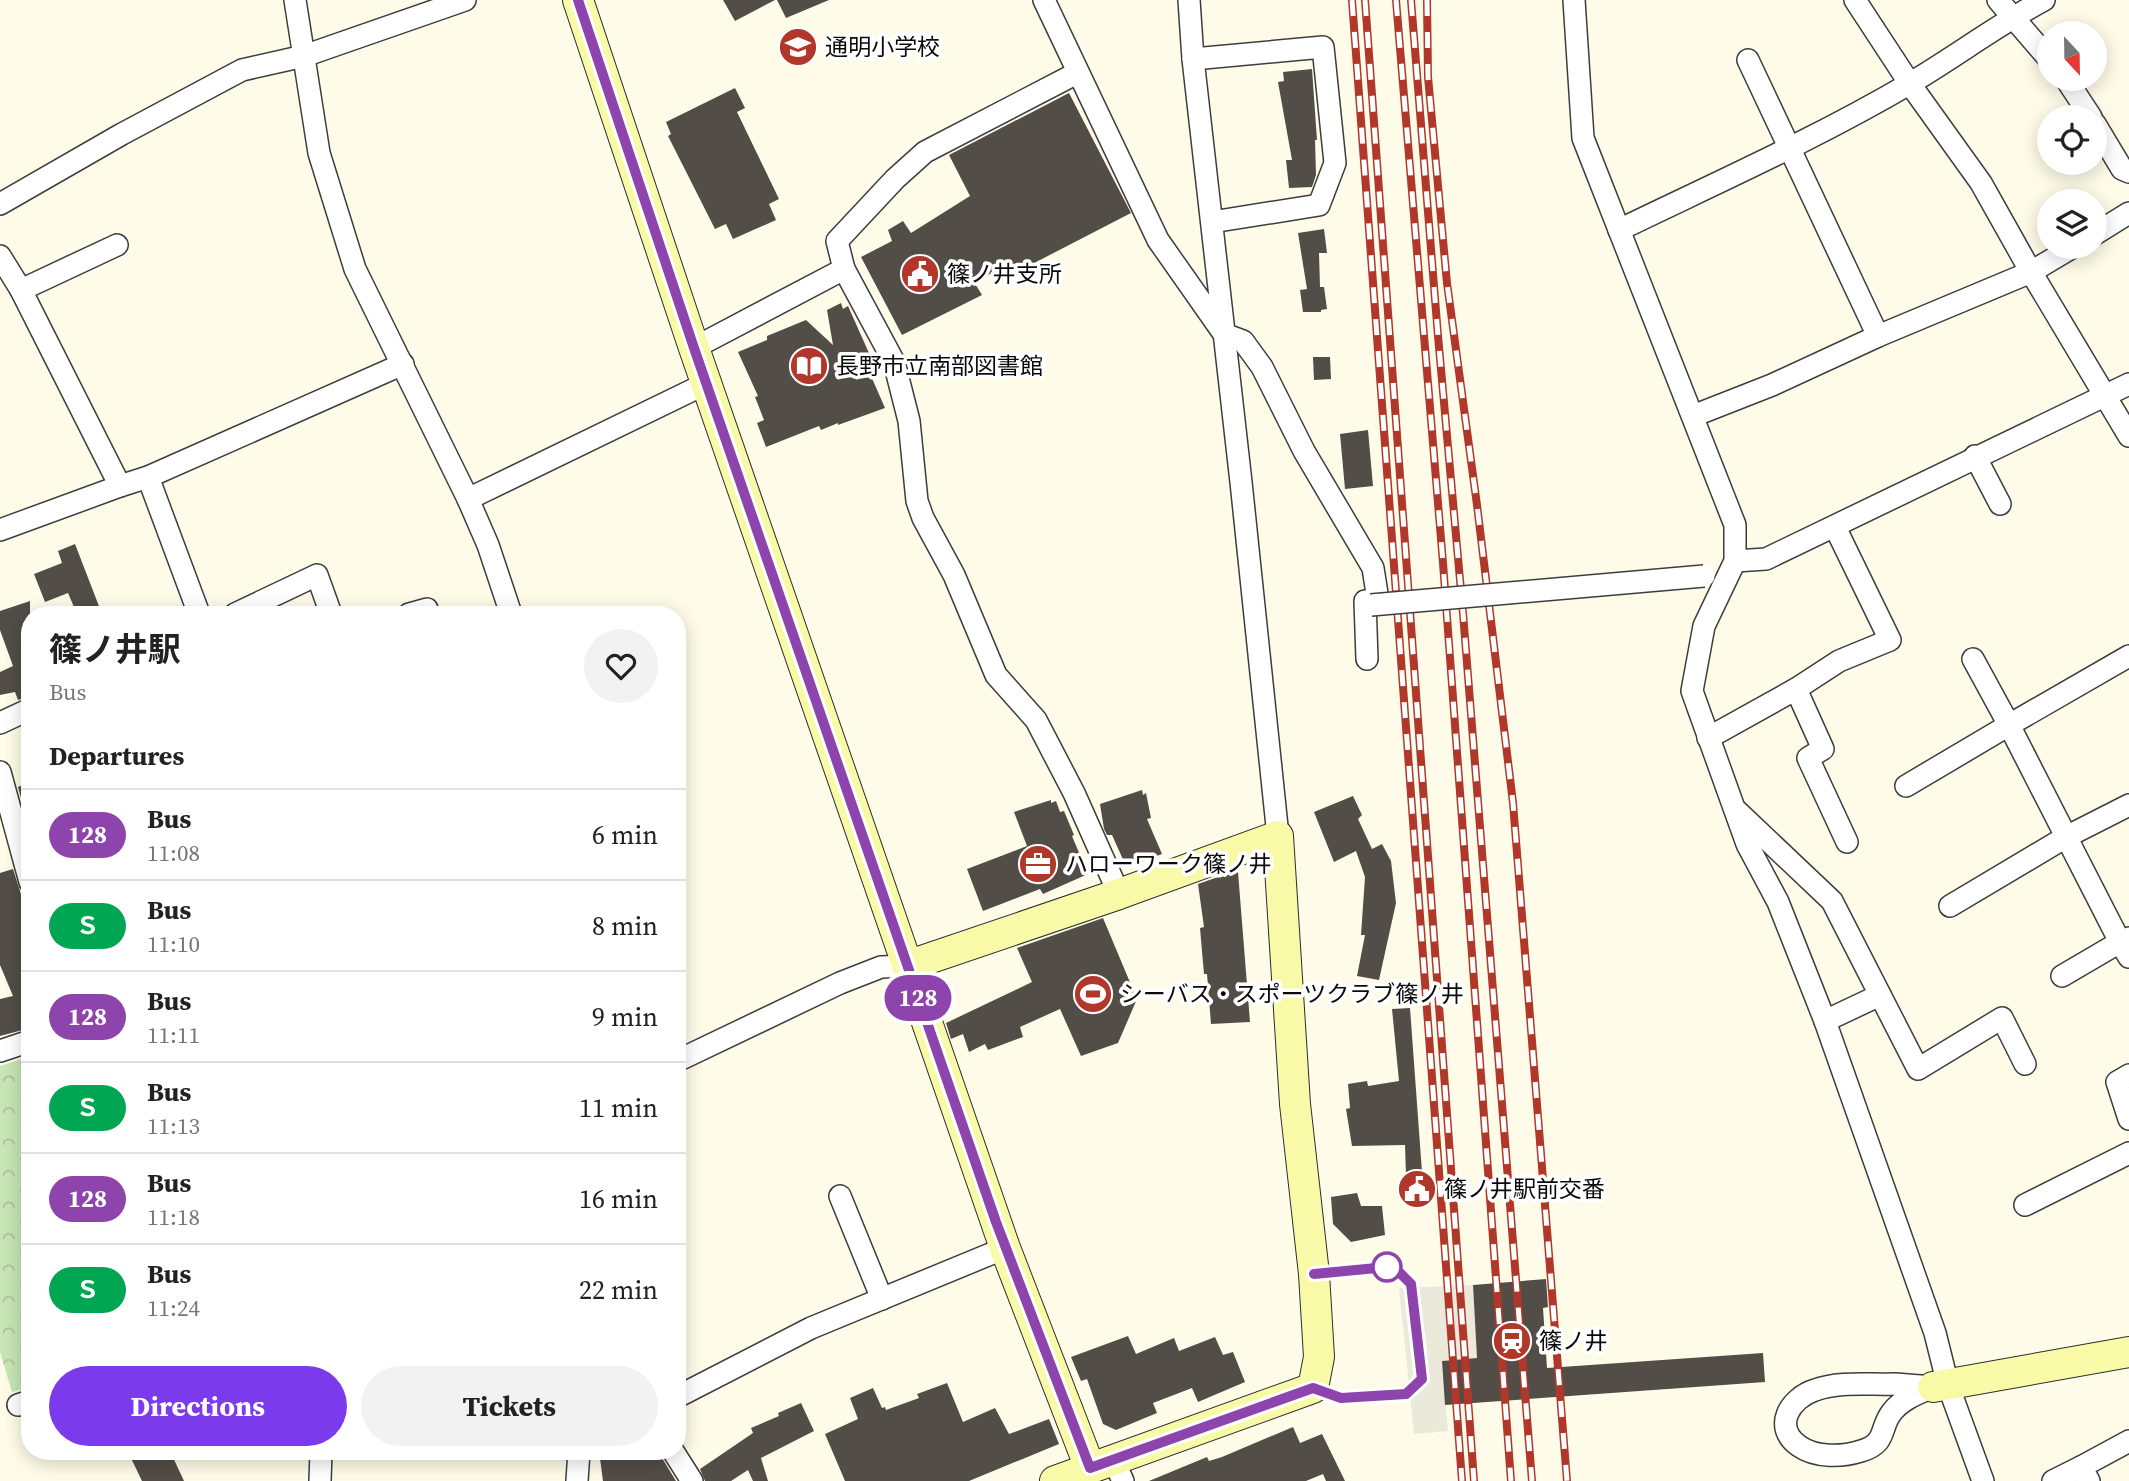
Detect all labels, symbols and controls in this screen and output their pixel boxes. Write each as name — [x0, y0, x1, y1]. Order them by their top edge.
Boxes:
north arrow — [2037, 21, 2107, 91]
map controls — [2037, 21, 2107, 259]
school or university icon: 通明小学校 — [777, 26, 819, 68]
place label: 通明小学校 — [825, 31, 940, 63]
button: locate — [2037, 105, 2107, 175]
button: layers — [2037, 189, 2107, 259]
public building icon: 篠ノ井支所 — [899, 253, 941, 295]
place label: 篠ノ井支所 — [947, 258, 1062, 290]
library icon: 長野市立南部図書館 — [788, 345, 830, 387]
place label: 長野市立南部図書館 — [836, 350, 1043, 382]
text: 篠ノ井駅 — [49, 627, 181, 672]
button: heart — [584, 629, 658, 703]
text: Bus — [49, 676, 86, 708]
text: Departures — [49, 738, 184, 774]
text: Bus — [147, 801, 191, 837]
text: 6 min — [592, 817, 658, 853]
text: 128 — [68, 818, 107, 851]
text: 11:08 — [147, 837, 200, 869]
office icon: ハローワーク篠ノ井 — [1017, 843, 1059, 885]
place label: ハローワーク篠ノ井 — [1065, 848, 1272, 880]
text: Bus — [147, 892, 191, 928]
text: 8 min — [592, 908, 658, 944]
text: Ｓ — [76, 909, 100, 942]
text: 11:10 — [147, 928, 200, 960]
sports icon: シーバス・スポーツクラブ篠ノ井 — [1072, 973, 1114, 1015]
line badge: 128 — [878, 975, 958, 1021]
place label: シーバス・スポーツクラブ篠ノ井 — [1120, 978, 1464, 1010]
text: 128 — [898, 981, 938, 1014]
text: Bus — [147, 983, 191, 1019]
text: 9 min — [592, 999, 658, 1035]
text: 128 — [68, 1000, 107, 1033]
text: 11:11 — [147, 1019, 200, 1051]
text: Bus — [147, 1074, 191, 1110]
text: 11 min — [579, 1090, 658, 1126]
text: Ｓ — [76, 1091, 100, 1124]
text: 11:13 — [147, 1110, 200, 1142]
text: Bus — [147, 1165, 191, 1201]
public building icon: 篠ノ井駅前交番 — [1396, 1168, 1438, 1210]
place label: 篠ノ井駅前交番 — [1444, 1173, 1605, 1205]
text: 16 min — [579, 1181, 658, 1217]
text: 128 — [68, 1182, 107, 1215]
text: 11:18 — [147, 1201, 200, 1233]
unlabelled marker — [1372, 1252, 1402, 1282]
text: Bus — [147, 1256, 191, 1292]
text: 22 min — [579, 1272, 658, 1308]
text: Ｓ — [76, 1273, 100, 1306]
text: 11:24 — [147, 1292, 200, 1324]
station icon: 篠ノ井 — [1491, 1320, 1533, 1362]
place label: 篠ノ井 — [1539, 1325, 1608, 1357]
button: Directions — [49, 1366, 347, 1446]
button: Tickets — [361, 1366, 658, 1446]

